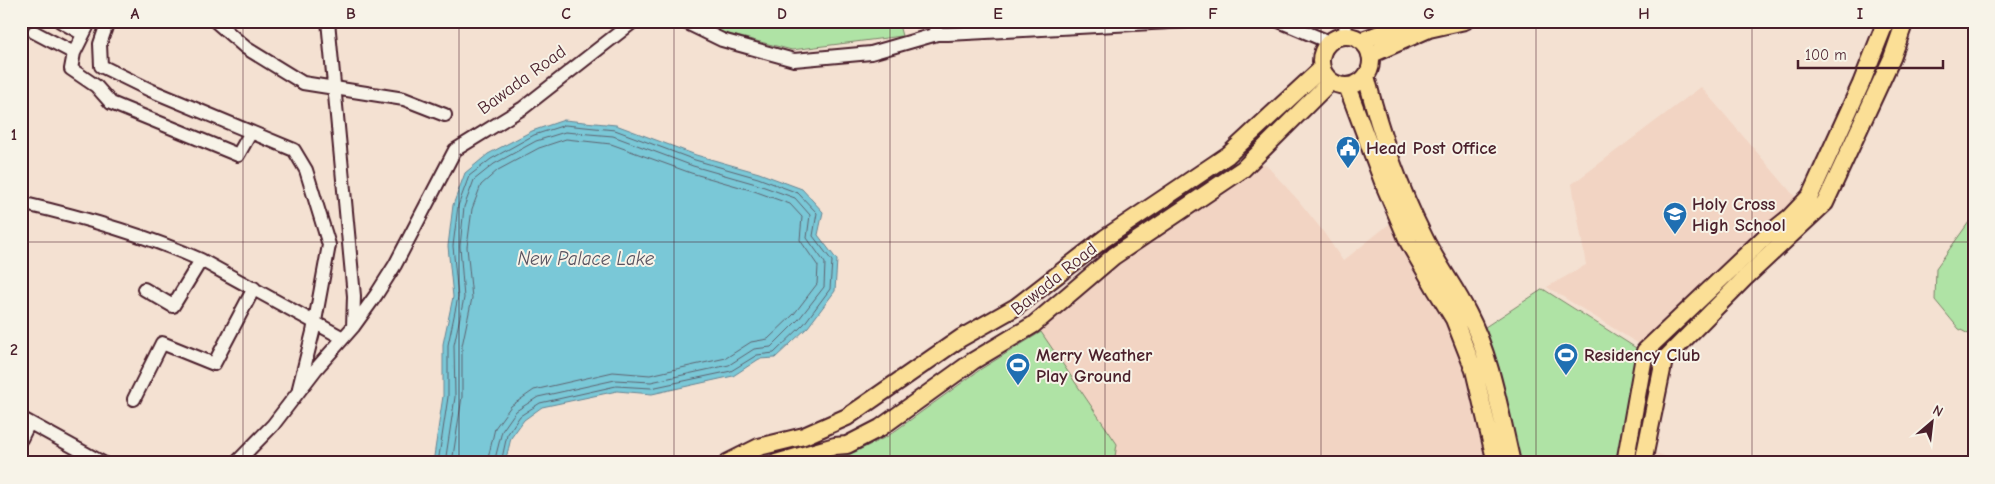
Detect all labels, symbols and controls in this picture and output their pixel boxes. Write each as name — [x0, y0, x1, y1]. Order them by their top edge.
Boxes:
text: A — [131, 5, 140, 23]
text: B — [346, 5, 356, 23]
text: C — [561, 5, 571, 23]
text: D — [777, 5, 787, 23]
text: E — [993, 5, 1003, 23]
text: F — [1208, 5, 1218, 23]
text: G — [1423, 5, 1435, 23]
text: H — [1638, 5, 1650, 23]
text: I — [1857, 5, 1863, 23]
scale bar — [1798, 38, 1942, 70]
street label: Bawada Road — [474, 41, 570, 119]
text: 100 m — [1805, 46, 1847, 64]
text: 1 — [11, 126, 17, 144]
public building icon: Head Post Office — [1335, 135, 1361, 169]
place label: Head Post Office — [1366, 138, 1497, 159]
place label: Holy Cross High School — [1692, 194, 1786, 236]
school or university icon: Holy Cross High School — [1662, 201, 1688, 235]
street label: Bawada Road — [1007, 238, 1101, 320]
water label: New Palace Lake — [518, 248, 655, 270]
text: 2 — [10, 341, 18, 359]
sports icon: Residency Club — [1553, 342, 1579, 376]
place label: Merry Weather Play Ground — [1036, 345, 1153, 387]
place label: Residency Club — [1584, 345, 1700, 366]
sports icon: Merry Weather Play Ground — [1005, 352, 1031, 386]
north arrow — [1908, 396, 1958, 446]
text: N — [1930, 401, 1946, 421]

